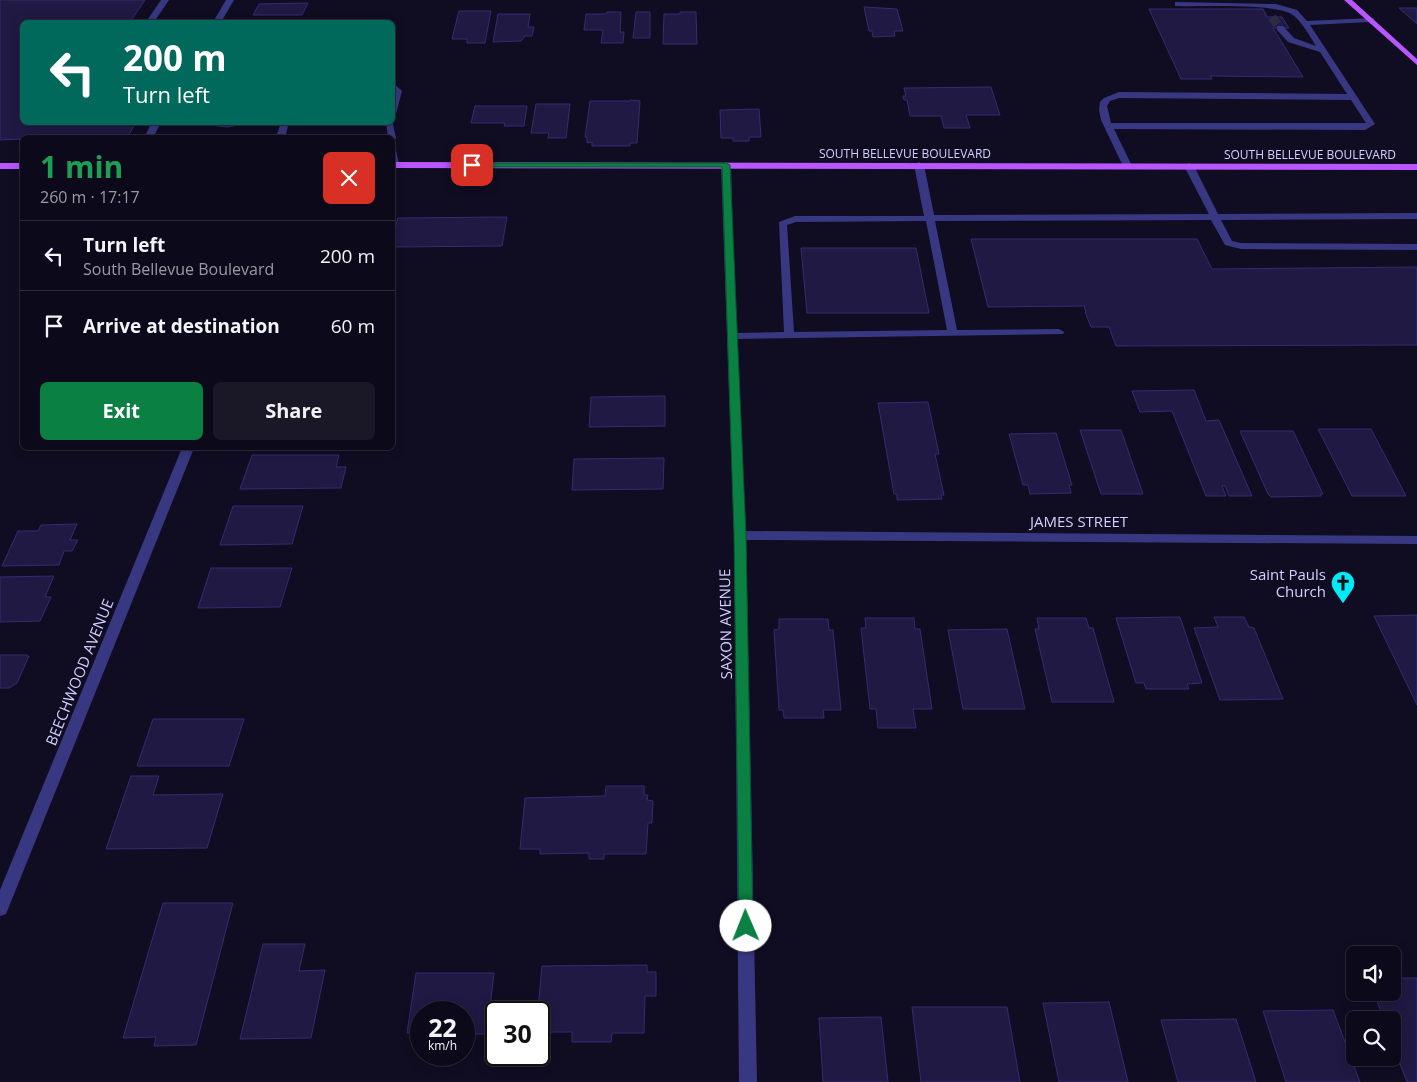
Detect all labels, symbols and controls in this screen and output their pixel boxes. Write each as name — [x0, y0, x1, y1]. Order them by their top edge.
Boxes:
text: 200 m — [123, 34, 227, 81]
icon: left — [40, 40, 105, 105]
text: Turn left — [123, 79, 210, 109]
pin — [451, 144, 493, 186]
street label: SOUTH BELLEVUE BOULEVARD — [819, 145, 991, 162]
text: 1 min — [40, 146, 123, 187]
street label: SOUTH BELLEVUE BOULEVARD — [1224, 146, 1396, 163]
icon: arrive — [458, 151, 486, 179]
button: close — [323, 152, 375, 204]
text: 260 m · 17:17 — [40, 186, 140, 208]
text: Turn left — [83, 232, 165, 258]
icon: left — [40, 242, 68, 270]
text: 200 m — [320, 243, 375, 269]
text: South Bellevue Boulevard — [83, 258, 274, 280]
icon: arrive — [40, 312, 68, 340]
text: Arrive at destination — [83, 313, 280, 339]
text: 60 m — [331, 313, 375, 339]
button: Exit — [40, 382, 203, 440]
button: Share — [213, 382, 375, 440]
street label: JAMES STREET — [1028, 511, 1129, 531]
place label: Saint Pauls Church — [1250, 564, 1326, 601]
street label: SAXON AVENUE — [714, 569, 736, 679]
church icon: Saint Pauls Church — [1330, 570, 1356, 604]
street label: BEECHWOOD AVENUE — [40, 596, 118, 748]
position arrow — [719, 899, 771, 951]
map controls — [1346, 946, 1401, 1066]
button: sound — [1346, 946, 1401, 1001]
speed limit sign: 30 — [485, 1001, 550, 1066]
text: 22 — [428, 1010, 457, 1044]
button: search — [1346, 1011, 1401, 1066]
text: km/h — [428, 1037, 457, 1054]

